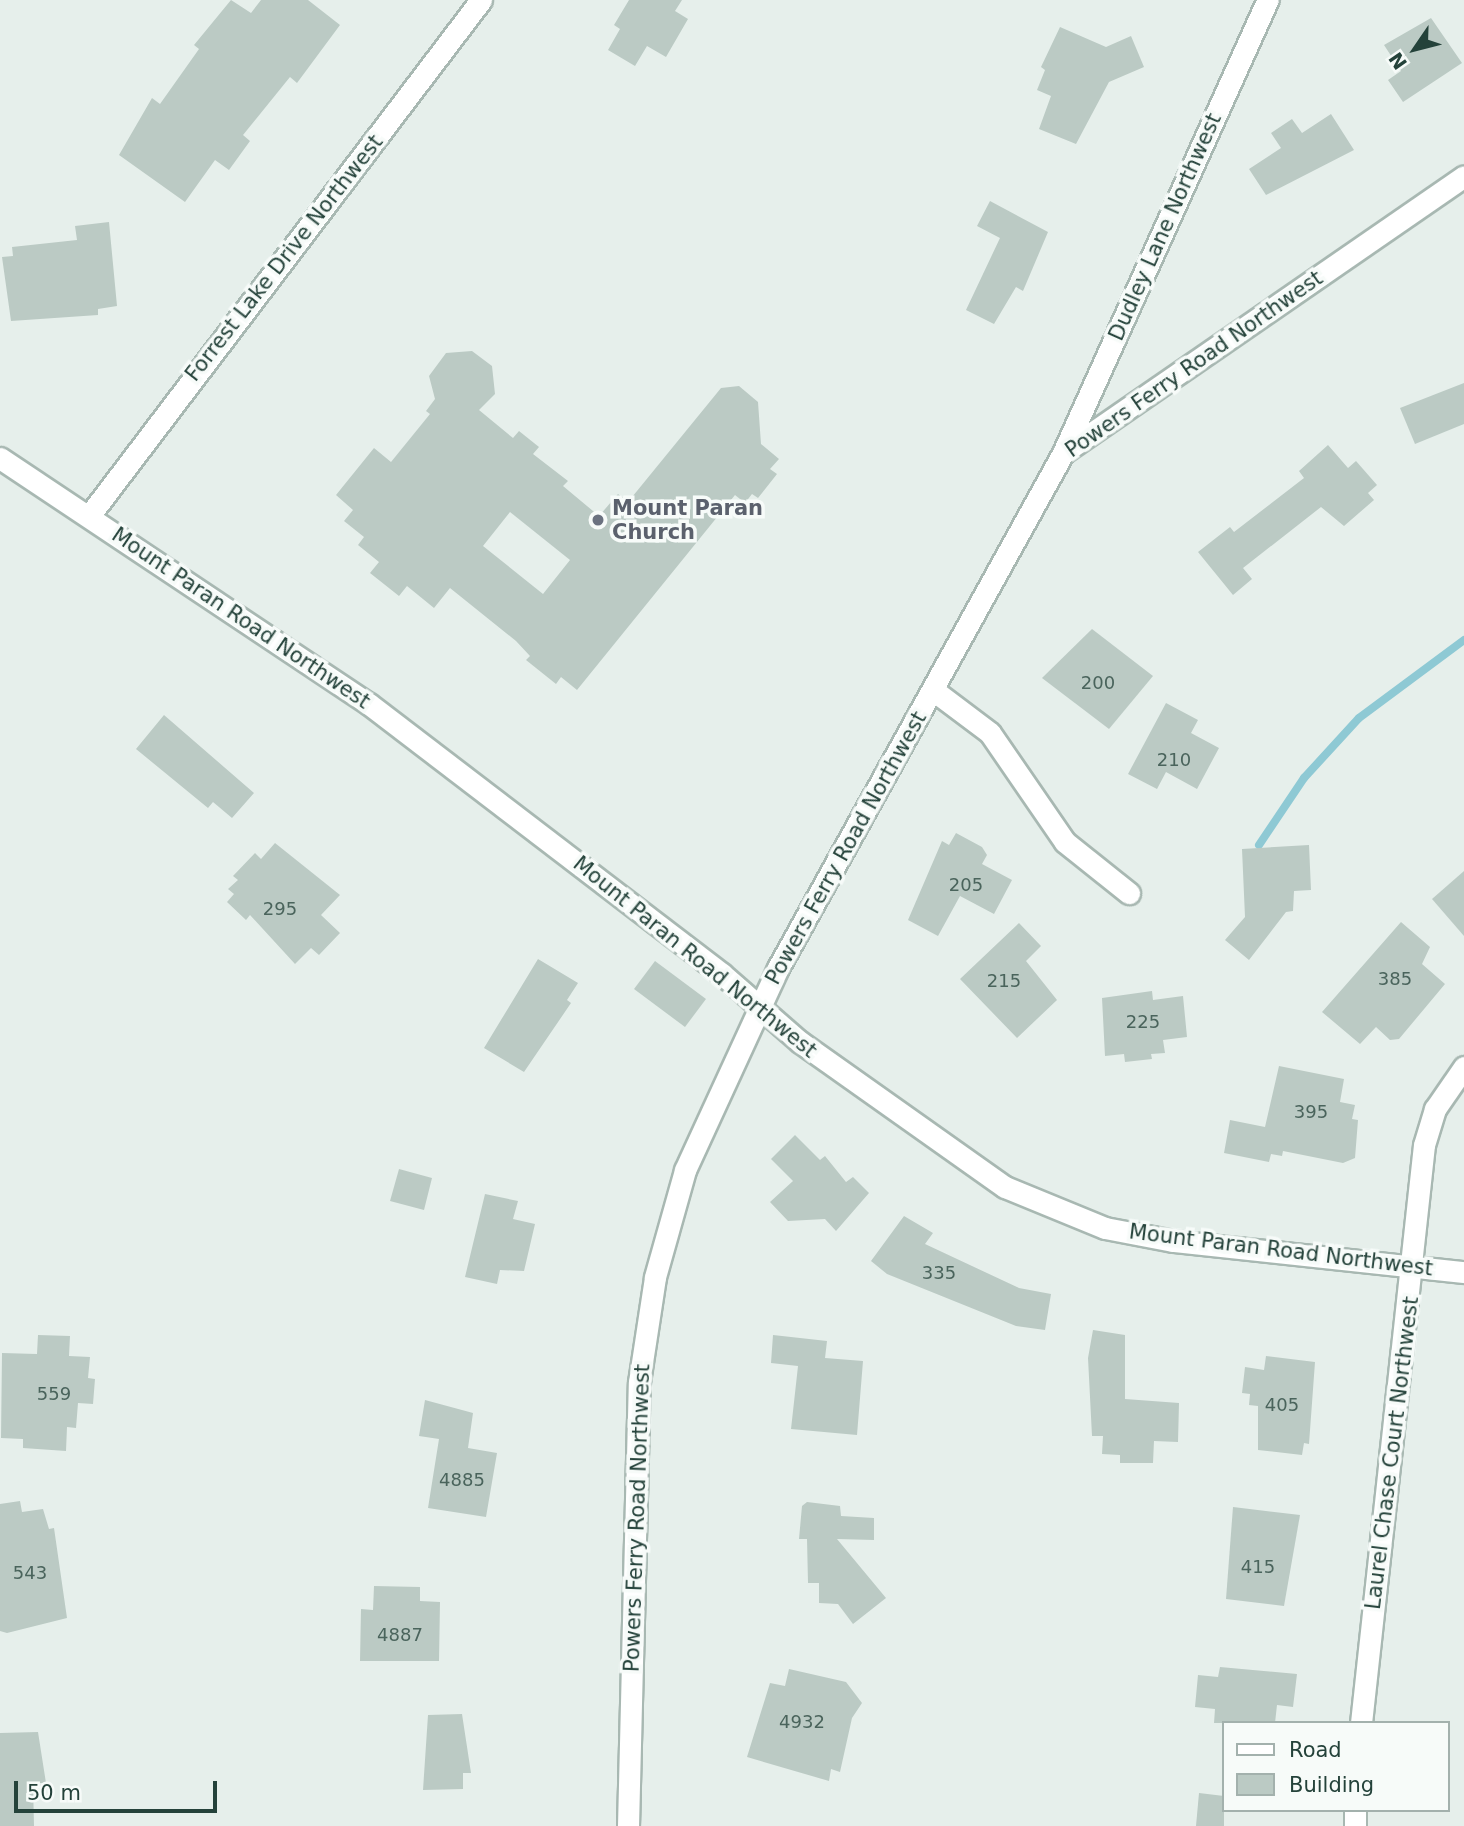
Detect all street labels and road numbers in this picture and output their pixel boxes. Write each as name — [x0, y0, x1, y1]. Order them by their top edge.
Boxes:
street label: Dudley Lane Northwest — [1103, 109, 1227, 345]
street label: Forrest Lake Drive Northwest — [180, 130, 388, 386]
street label: Powers Ferry Road Northwest — [1060, 265, 1328, 463]
street label: Mount Paran Road Northwest — [107, 522, 375, 714]
street label: Powers Ferry Road Northwest — [760, 707, 932, 989]
street label: Mount Paran Road Northwest — [568, 851, 822, 1063]
street label: Mount Paran Road Northwest — [1128, 1219, 1434, 1281]
street label: Laurel Chase Court Northwest — [1360, 1295, 1424, 1611]
street label: Powers Ferry Road Northwest — [619, 1363, 655, 1673]

